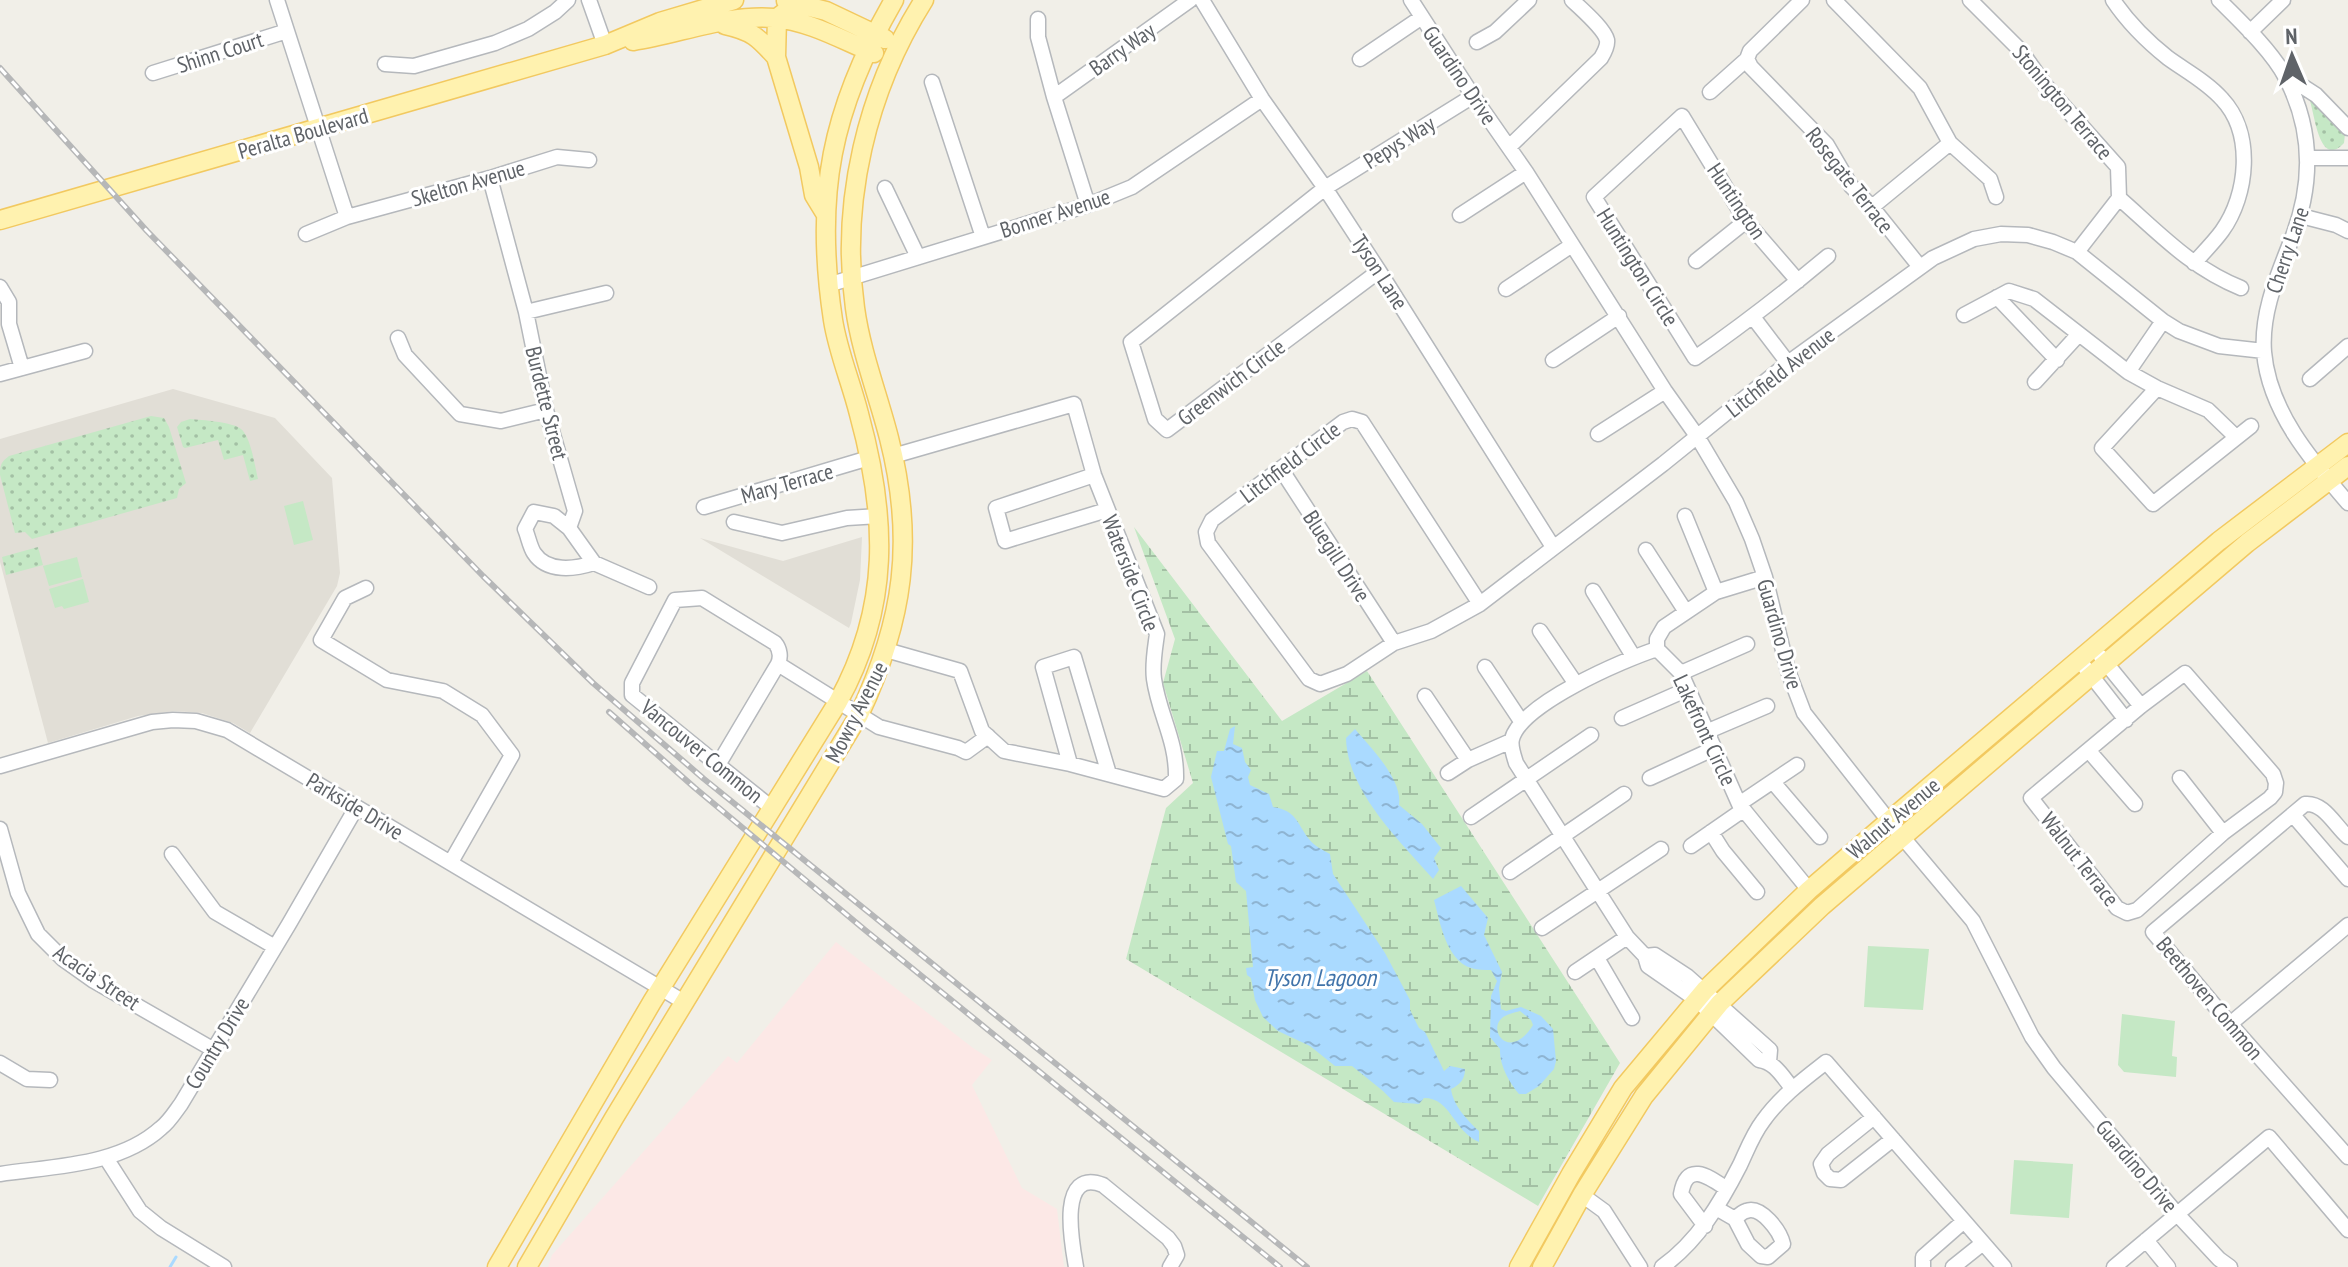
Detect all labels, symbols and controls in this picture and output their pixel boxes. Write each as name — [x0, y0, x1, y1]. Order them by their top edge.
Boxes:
street label: Barry Way — [1084, 16, 1161, 82]
north arrow — [2252, 16, 2332, 96]
street label: Guardino Drive — [1417, 20, 1503, 130]
text: N — [2285, 22, 2298, 50]
street label: Shinn Court — [173, 25, 267, 79]
street label: Stonington Terrace — [2007, 39, 2119, 165]
street label: Peralta Boulevard — [235, 101, 371, 165]
street label: Pepys Way — [1358, 109, 1440, 175]
street label: Rosegate Terrace — [1800, 121, 1900, 239]
street label: Skelton Avenue — [408, 153, 528, 213]
street label: Huntington — [1701, 158, 1773, 244]
street label: Bonner Avenue — [996, 182, 1114, 244]
street label: Huntington Circle — [1591, 203, 1685, 331]
street label: Cherry Lane — [2259, 203, 2315, 297]
street label: Tyson Lane — [1346, 229, 1414, 315]
street label: Litchfield Avenue — [1720, 321, 1840, 423]
street label: Greenwich Circle — [1172, 332, 1290, 432]
street label: Burdette Street — [519, 343, 575, 463]
street label: Litchfield Circle — [1234, 415, 1346, 509]
street label: Mary Terrace — [738, 457, 836, 509]
street label: Bluegill Drive — [1297, 505, 1377, 607]
street label: Waterside Circle — [1096, 511, 1166, 635]
street label: Guardino Drive — [1751, 576, 1809, 692]
street label: Mowry Avenue — [819, 657, 893, 767]
street label: Lakefront Circle — [1667, 670, 1743, 790]
street label: Vancouver Common — [634, 692, 769, 809]
street label: Parkside Drive — [301, 766, 409, 846]
street label: Walnut Avenue — [1841, 771, 1945, 865]
street label: Walnut Terrace — [2035, 806, 2125, 912]
street label: Beethoven Common — [2150, 931, 2270, 1065]
street label: Acacia Street — [48, 938, 146, 1016]
water label: Tyson Lagoon — [1264, 962, 1378, 993]
street label: Country Drive — [179, 992, 255, 1094]
street label: Guardino Drive — [2090, 1114, 2184, 1218]

